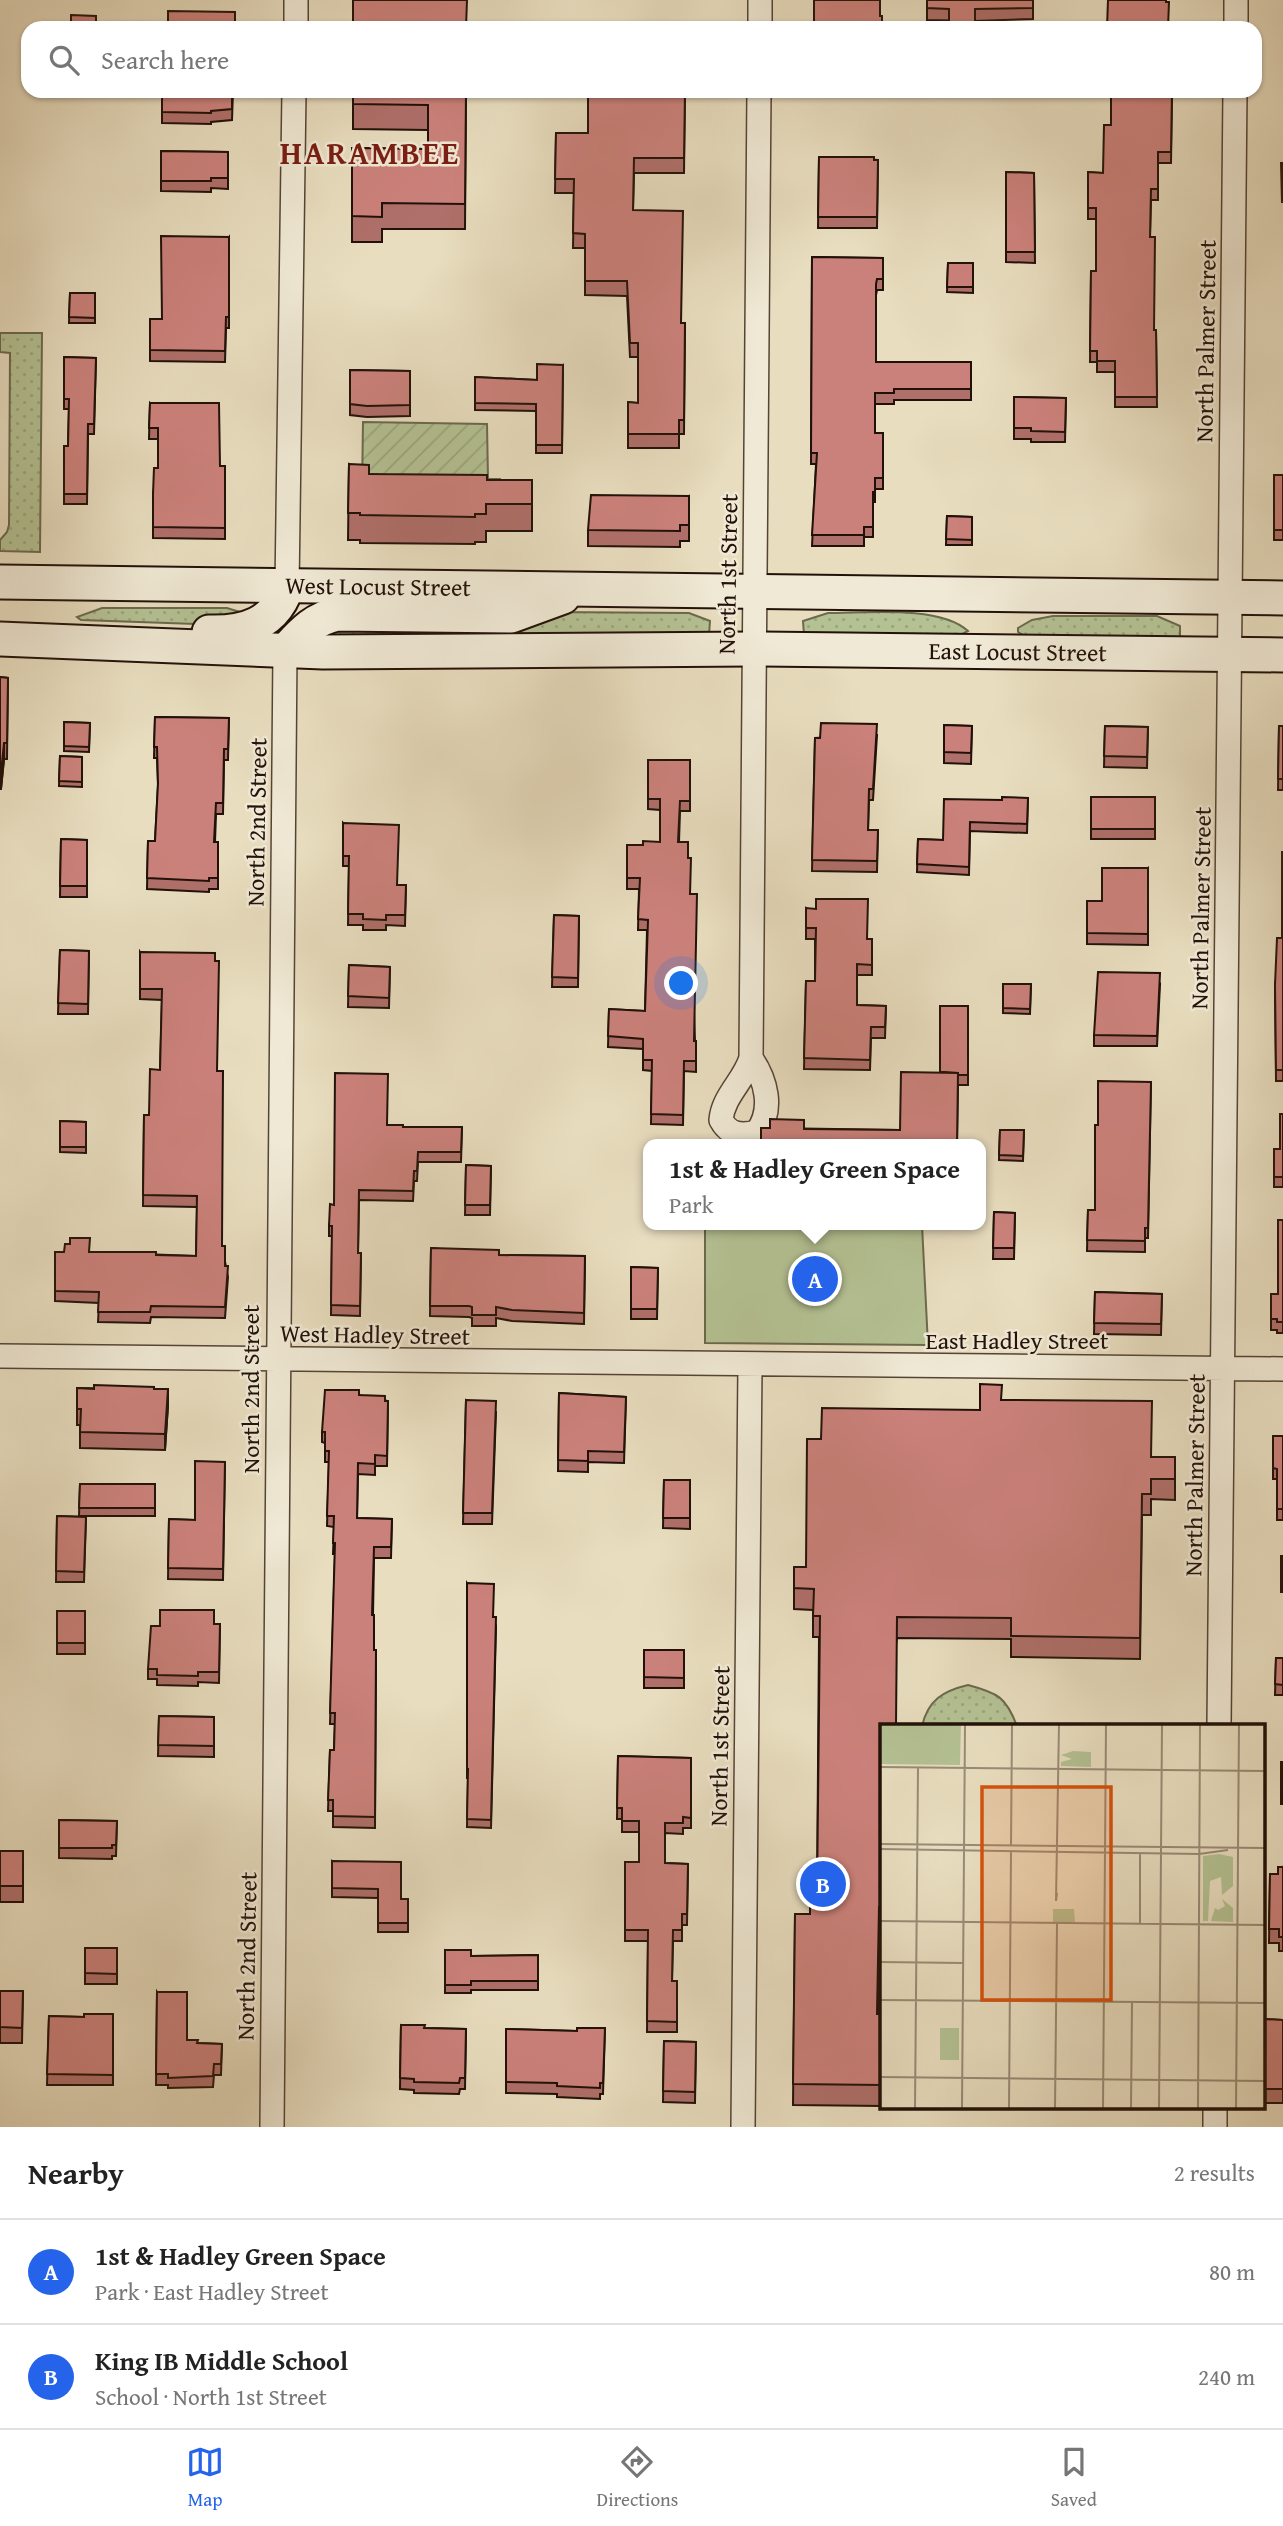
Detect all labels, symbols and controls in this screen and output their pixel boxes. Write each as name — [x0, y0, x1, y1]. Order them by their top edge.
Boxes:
search box — [21, 21, 1262, 98]
text: Search here — [101, 40, 229, 79]
icon: search — [45, 41, 83, 79]
district label: HARAMBEE — [280, 129, 460, 176]
street label: North Palmer Street — [1186, 239, 1225, 443]
street label: North 1st Street — [709, 493, 746, 655]
street label: West Locust Street — [285, 568, 472, 605]
street label: East Locust Street — [928, 633, 1108, 670]
street label: North 2nd Street — [238, 737, 275, 907]
street label: North Palmer Street — [1181, 806, 1220, 1010]
your location — [664, 966, 698, 1000]
popup — [643, 1139, 986, 1230]
text: 1st & Hadley Green Space — [669, 1149, 960, 1188]
text: Park — [669, 1188, 713, 1221]
pin: A — [792, 1253, 838, 1305]
street label: North 2nd Street — [233, 1304, 268, 1473]
street label: West Hadley Street — [280, 1315, 471, 1354]
street label: East Hadley Street — [926, 1323, 1109, 1358]
street label: North Palmer Street — [1175, 1373, 1214, 1577]
street label: North 1st Street — [701, 1665, 738, 1827]
inset map — [880, 1724, 1266, 2110]
pin: B — [800, 1858, 846, 1910]
street label: North 2nd Street — [228, 1871, 265, 2041]
text: Nearby — [28, 2151, 124, 2195]
text: 2 results — [1174, 2156, 1255, 2189]
text: 1st & Hadley Green Space — [95, 2236, 386, 2275]
text: A — [44, 2255, 58, 2288]
text: 80 m — [1209, 2255, 1255, 2288]
text: Park · East Hadley Street — [95, 2275, 329, 2308]
text: King IB Middle School — [95, 2341, 348, 2380]
text: B — [44, 2360, 58, 2393]
text: 240 m — [1198, 2360, 1255, 2393]
text: School · North 1st Street — [95, 2380, 327, 2413]
tab: Map — [186, 2443, 224, 2513]
tab: Directions — [597, 2443, 678, 2513]
tab: Saved — [1051, 2443, 1097, 2513]

